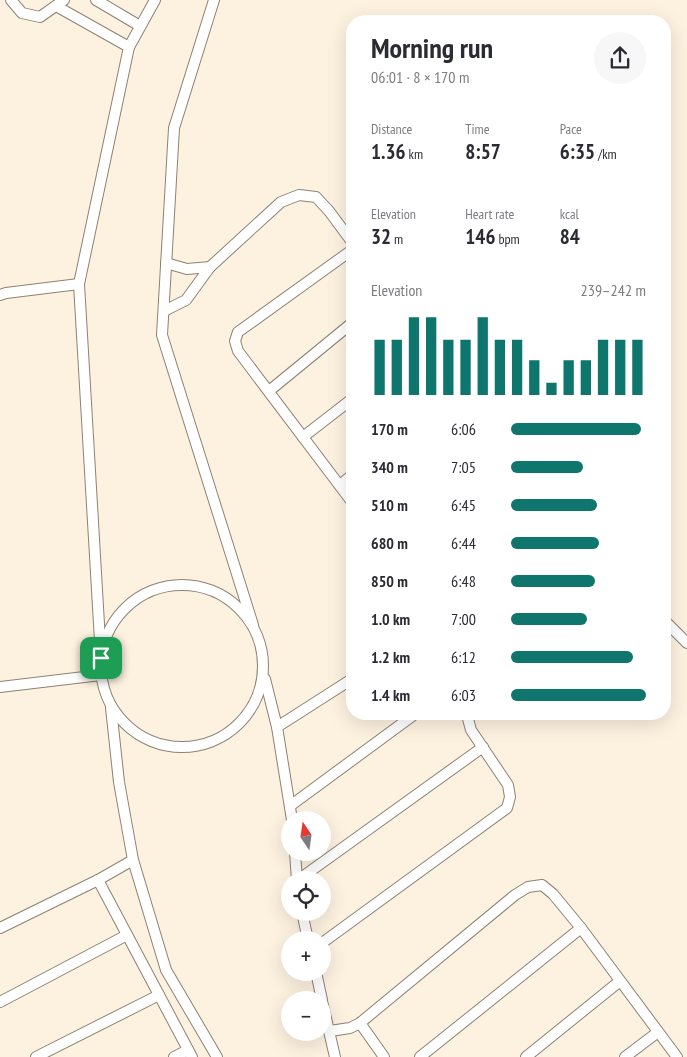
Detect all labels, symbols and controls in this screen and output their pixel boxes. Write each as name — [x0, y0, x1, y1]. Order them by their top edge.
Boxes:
text: Morning run — [371, 29, 493, 66]
button: share — [594, 32, 646, 84]
text: 06:01 · 8 × 170 m — [371, 67, 469, 87]
text: Distance — [371, 120, 412, 138]
text: Time — [465, 120, 490, 138]
text: Pace — [560, 120, 582, 138]
text: 1.36 — [371, 138, 406, 165]
text: 8:57 — [465, 138, 501, 165]
text: 6:35 — [560, 138, 595, 165]
text: km — [406, 145, 423, 163]
text: /km — [595, 145, 617, 163]
text: Elevation — [371, 205, 416, 223]
text: Heart rate — [465, 205, 514, 223]
text: kcal — [560, 205, 579, 223]
text: 32 — [371, 223, 391, 250]
text: 146 — [465, 223, 495, 250]
text: 84 — [560, 223, 580, 250]
text: m — [391, 230, 403, 248]
text: bpm — [495, 230, 520, 248]
text: Elevation — [371, 280, 422, 300]
text: 239–242 m — [581, 280, 646, 300]
text: 170 m — [371, 419, 408, 439]
text: 6:06 — [451, 419, 476, 439]
text: 340 m — [371, 457, 408, 477]
text: 7:05 — [451, 457, 476, 477]
text: 510 m — [371, 495, 408, 515]
text: 6:45 — [451, 495, 476, 515]
text: 680 m — [371, 533, 408, 553]
text: 6:44 — [451, 533, 476, 553]
text: 850 m — [371, 571, 408, 591]
text: 6:48 — [451, 571, 476, 591]
text: 1.0 km — [371, 609, 410, 629]
text: 7:00 — [451, 609, 476, 629]
pin — [80, 637, 122, 679]
icon: arrive — [87, 644, 115, 672]
text: 1.2 km — [371, 647, 410, 667]
text: 6:12 — [451, 647, 476, 667]
text: 1.4 km — [371, 685, 410, 705]
text: 6:03 — [451, 685, 476, 705]
north arrow — [281, 811, 331, 861]
map controls — [281, 811, 331, 1041]
button: locate — [281, 871, 331, 921]
button: + — [281, 931, 331, 981]
button: − — [281, 991, 331, 1041]

